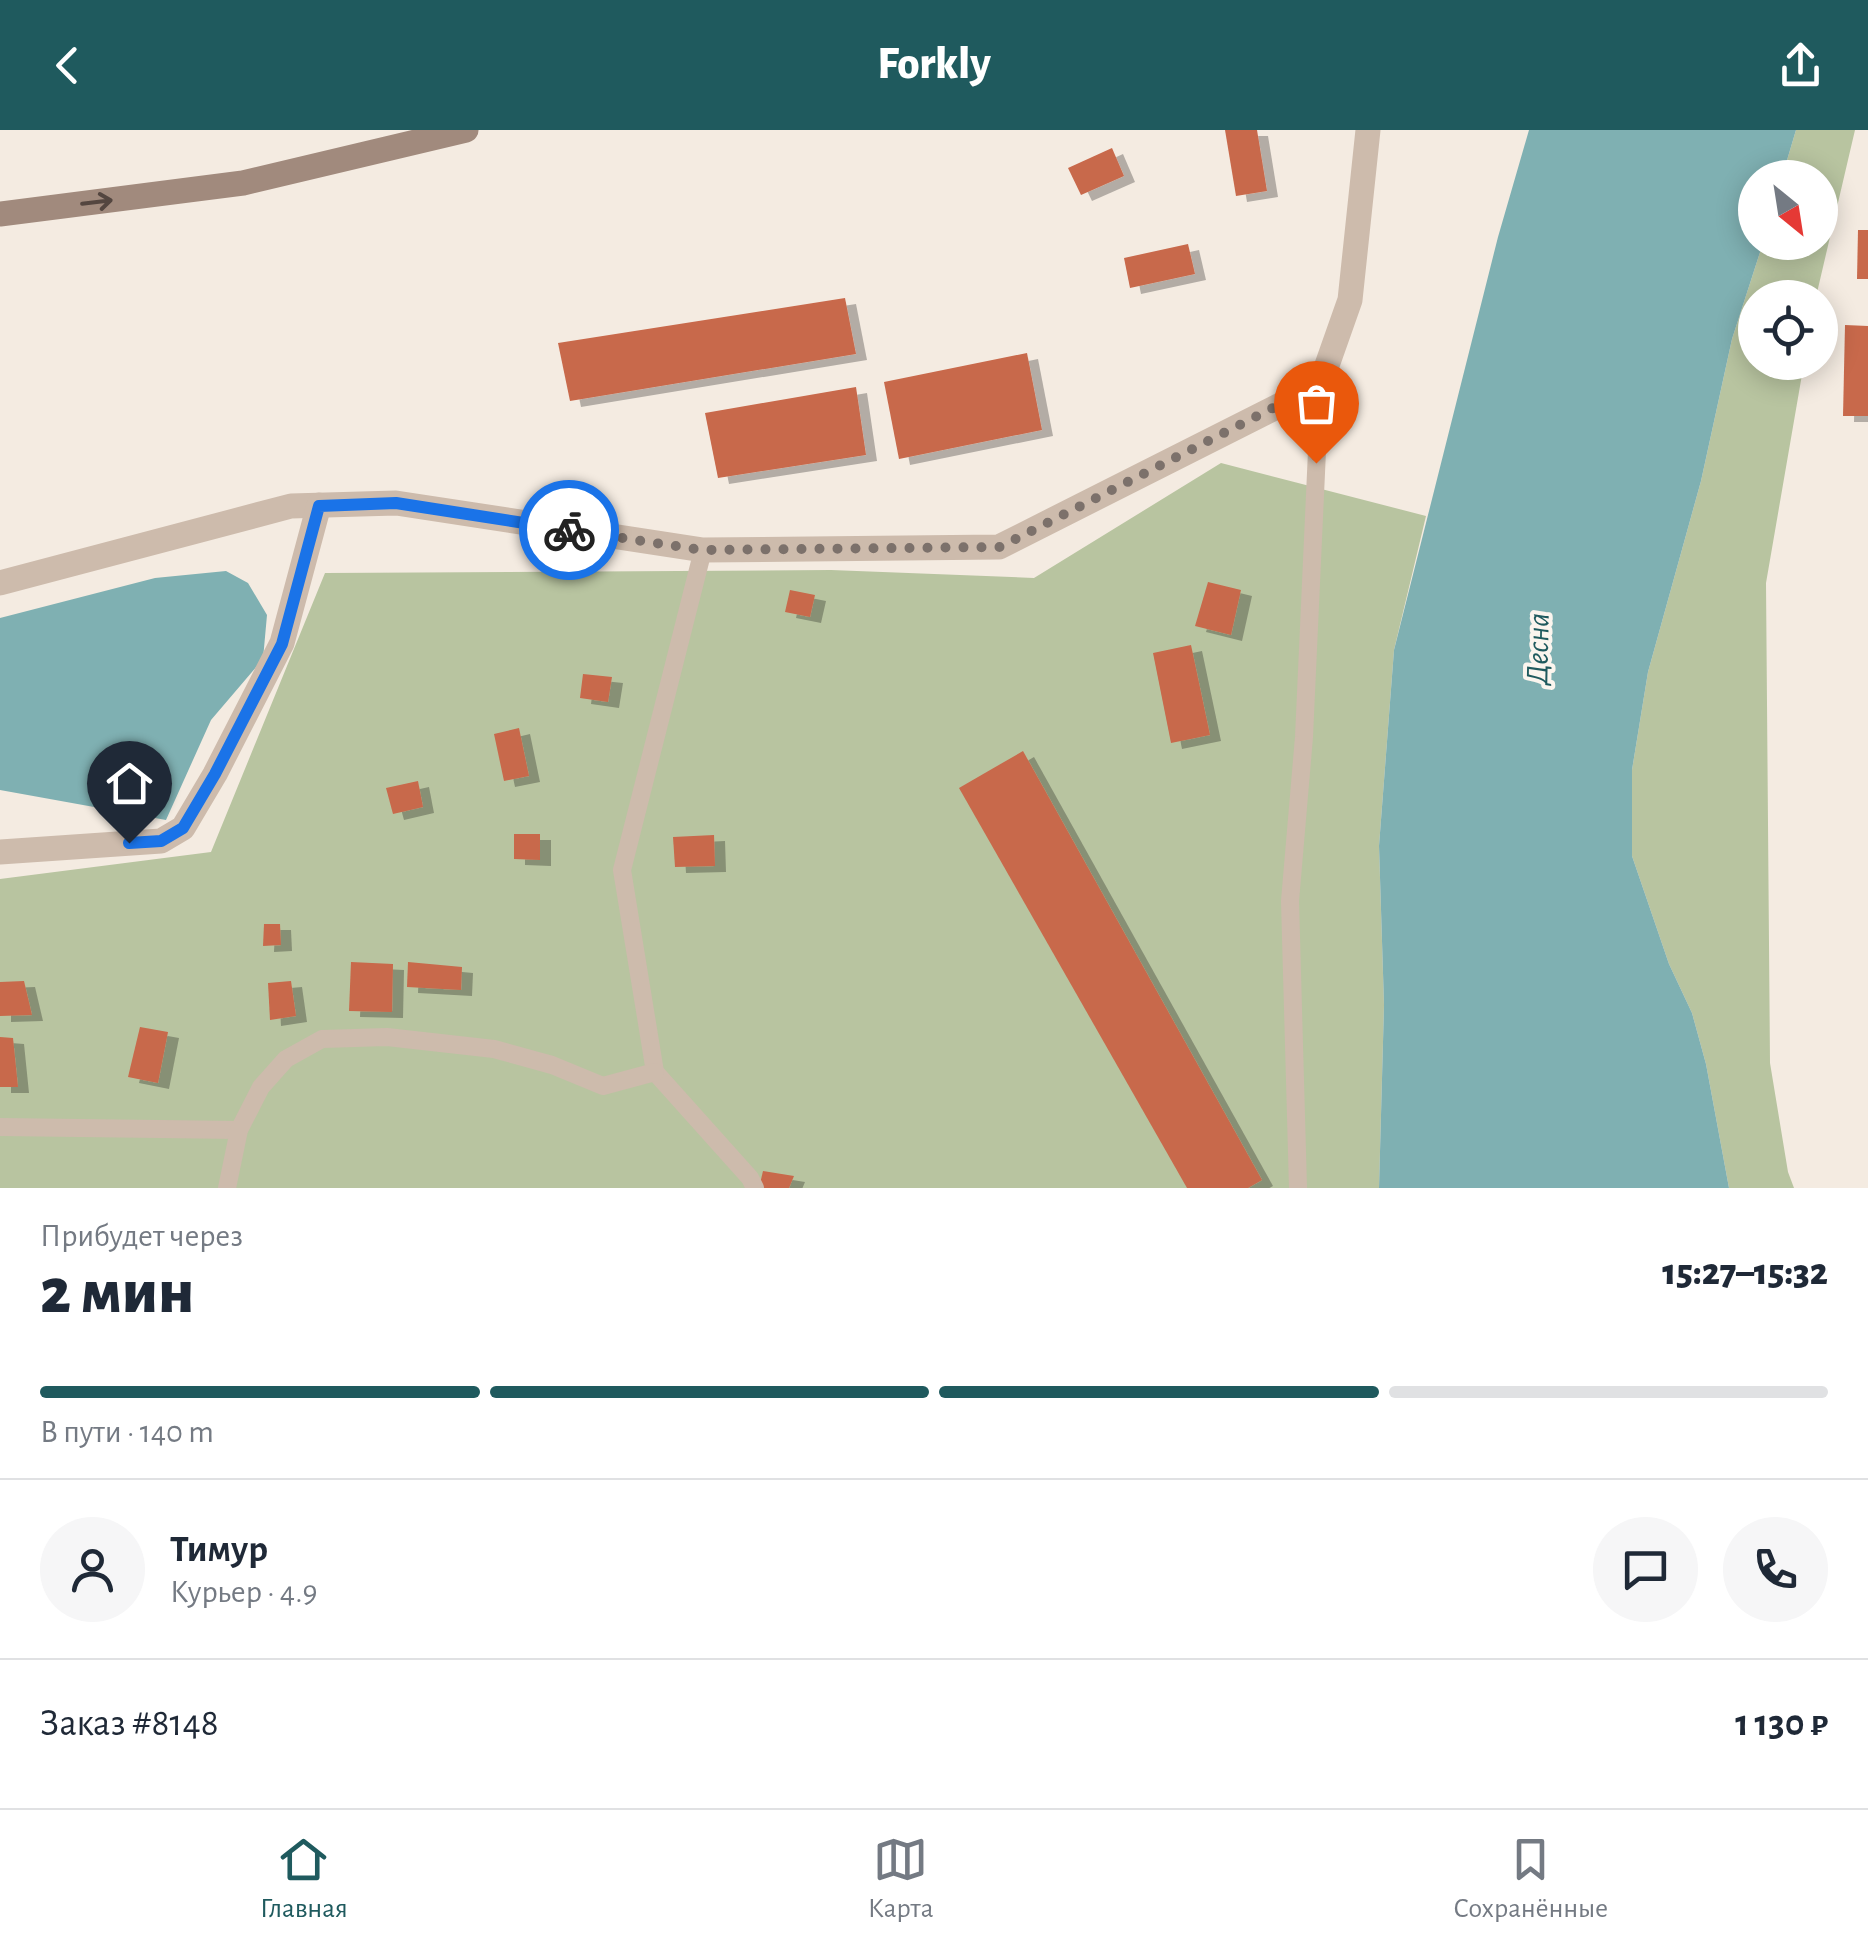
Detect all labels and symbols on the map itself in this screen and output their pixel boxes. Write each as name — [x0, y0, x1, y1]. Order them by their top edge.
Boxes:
north arrow — [1738, 160, 1838, 260]
one-way arrow — [80, 192, 112, 210]
pin — [1274, 361, 1359, 464]
courier — [519, 480, 619, 580]
water label: Десна — [1521, 613, 1555, 686]
pin — [87, 741, 172, 844]

